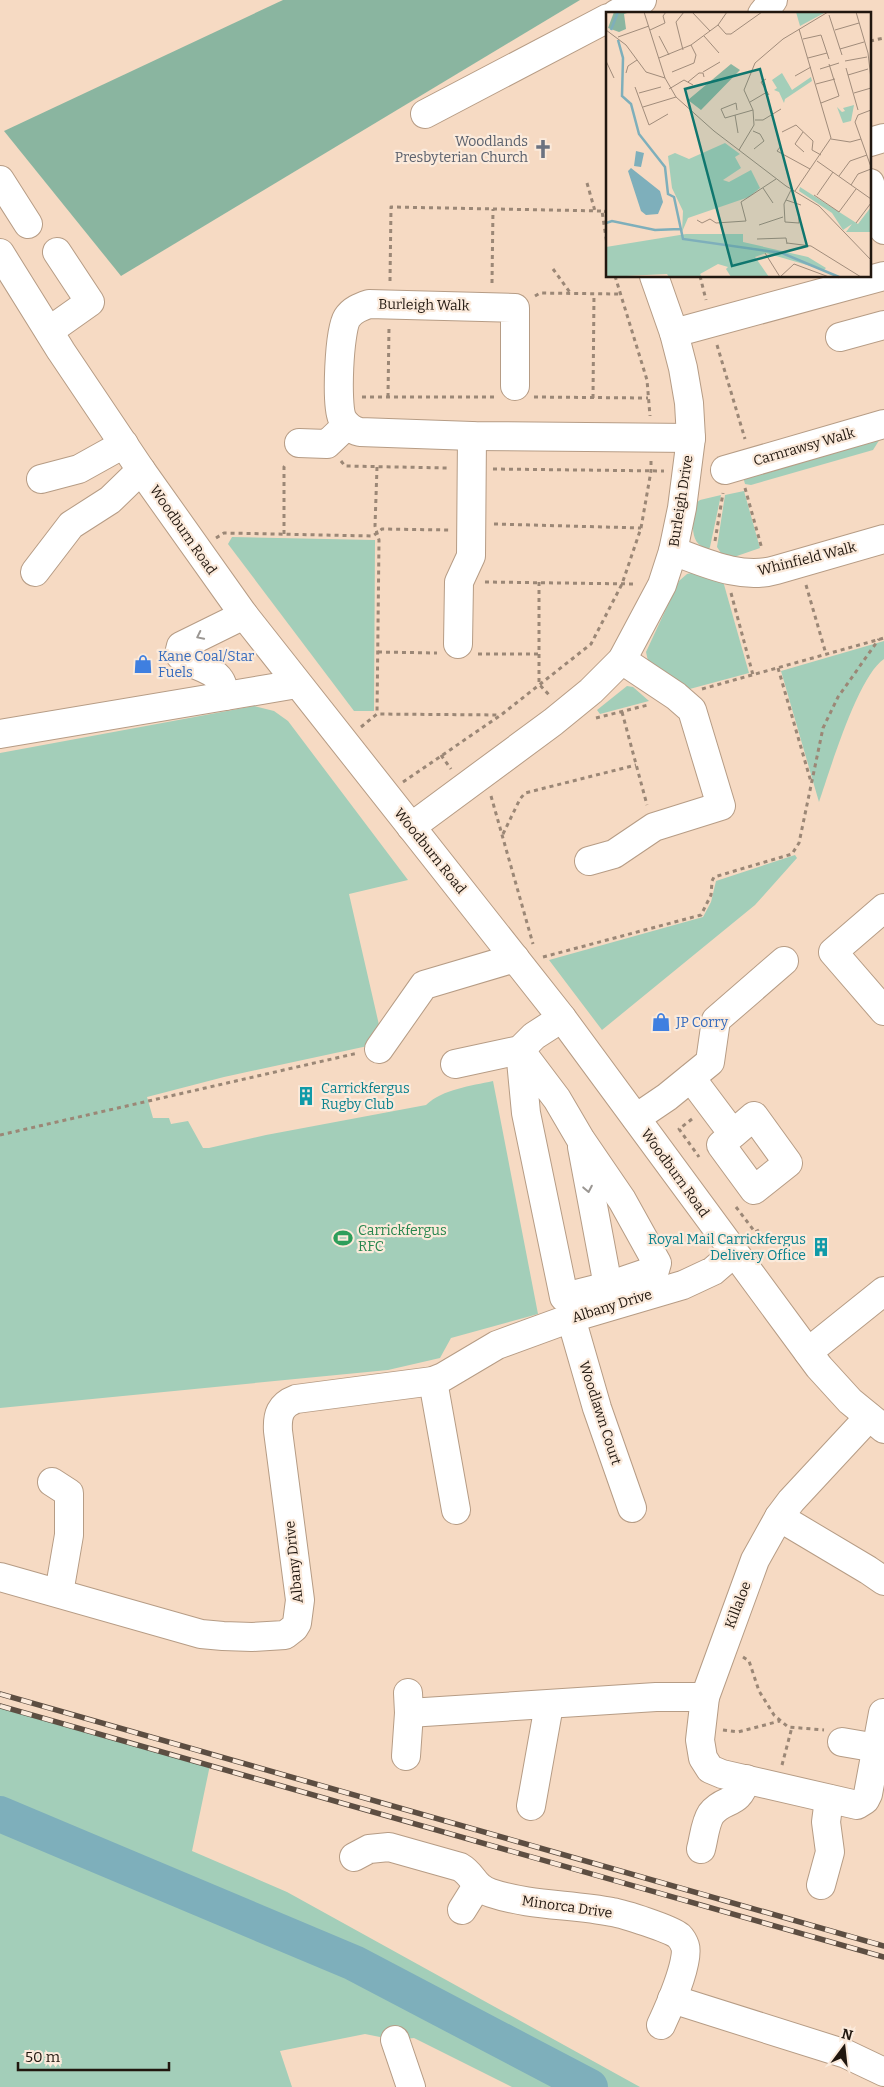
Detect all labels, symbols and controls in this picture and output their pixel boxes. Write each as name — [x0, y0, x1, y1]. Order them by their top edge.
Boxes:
inset map — [606, 12, 872, 278]
place label: Woodlands Presbyterian Church — [395, 133, 528, 166]
church icon: Woodlands Presbyterian Church — [532, 138, 554, 160]
street label: Burleigh Walk — [378, 296, 470, 314]
street label: Carnrawsy Walk — [751, 424, 857, 470]
street label: Burleigh Drive — [665, 454, 697, 548]
street label: Woodburn Road — [146, 482, 220, 578]
street label: Whinfield Walk — [756, 539, 858, 579]
one-way arrow — [196, 630, 205, 641]
place label: Kane Coal/Star Fuels — [158, 648, 254, 681]
shop icon: Kane Coal/Star Fuels — [132, 653, 154, 675]
street label: Woodburn Road — [390, 805, 470, 897]
shop icon: JP Corry — [650, 1011, 672, 1033]
place label: JP Corry — [675, 1014, 729, 1031]
place label: Carrickfergus Rugby Club — [321, 1080, 410, 1113]
building icon: Carrickfergus Rugby Club — [295, 1085, 317, 1107]
street label: Woodburn Road — [637, 1125, 713, 1221]
one-way arrow — [583, 1184, 593, 1193]
place label: Carrickfergus RFC — [358, 1222, 447, 1255]
sports icon: Carrickfergus RFC — [332, 1227, 354, 1249]
place label: Royal Mail Carrickfergus Delivery Office — [648, 1231, 806, 1264]
building icon: Royal Mail Carrickfergus Delivery Office — [810, 1236, 832, 1258]
street label: Albany Drive — [570, 1286, 654, 1326]
street label: Woodlawn Court — [575, 1359, 625, 1467]
street label: Albany Drive — [281, 1520, 307, 1604]
street label: Killaloe — [721, 1579, 755, 1631]
street label: Minorca Drive — [521, 1892, 613, 1922]
north arrow — [819, 2022, 869, 2072]
text: N — [840, 2025, 855, 2045]
scale bar — [18, 2040, 169, 2072]
text: 50 m — [25, 2048, 61, 2066]

